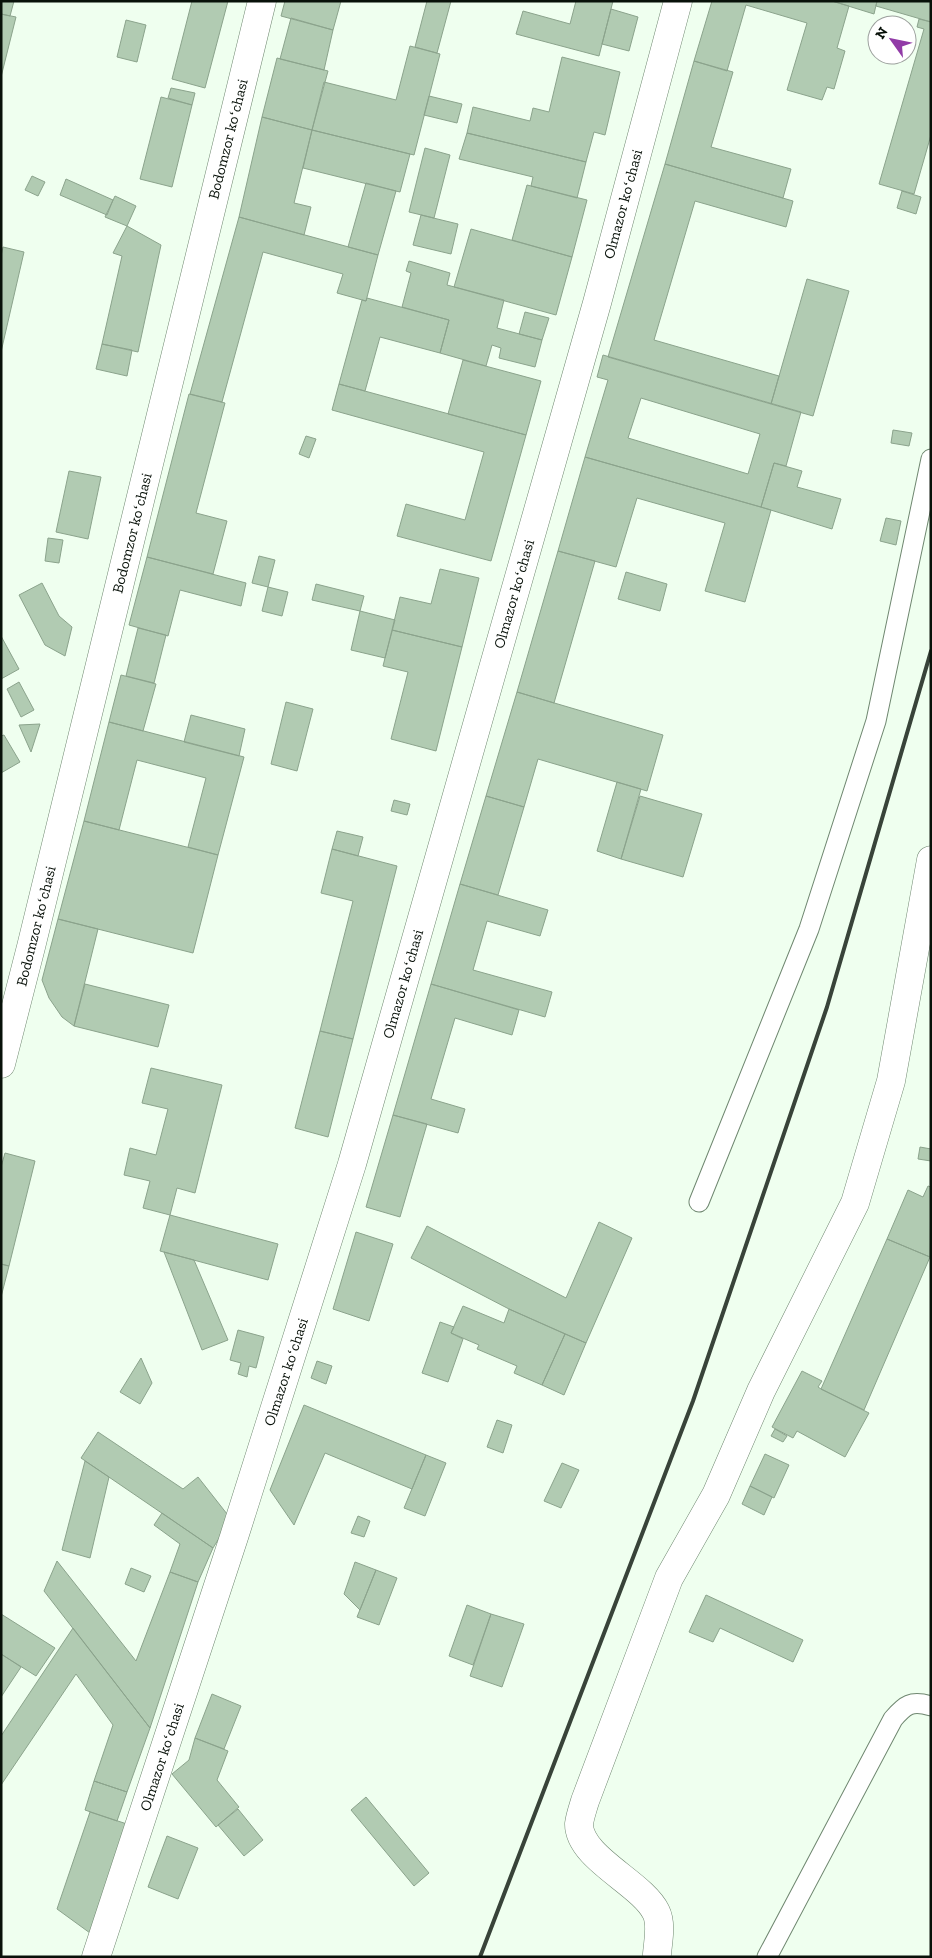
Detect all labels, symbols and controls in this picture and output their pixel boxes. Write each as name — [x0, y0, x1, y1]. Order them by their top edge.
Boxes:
north arrow — [867, 15, 917, 65]
text: N — [871, 24, 892, 42]
street label: Bodomzor koʻchasi — [204, 77, 252, 201]
street label: Olmazor koʻchasi — [600, 147, 646, 261]
street label: Bodomzor koʻchasi — [108, 471, 156, 595]
street label: Olmazor koʻchasi — [490, 537, 538, 651]
street label: Bodomzor koʻchasi — [12, 864, 60, 988]
street label: Olmazor koʻchasi — [379, 927, 427, 1041]
street label: Olmazor koʻchasi — [260, 1316, 312, 1428]
street label: Olmazor koʻchasi — [136, 1701, 188, 1813]

